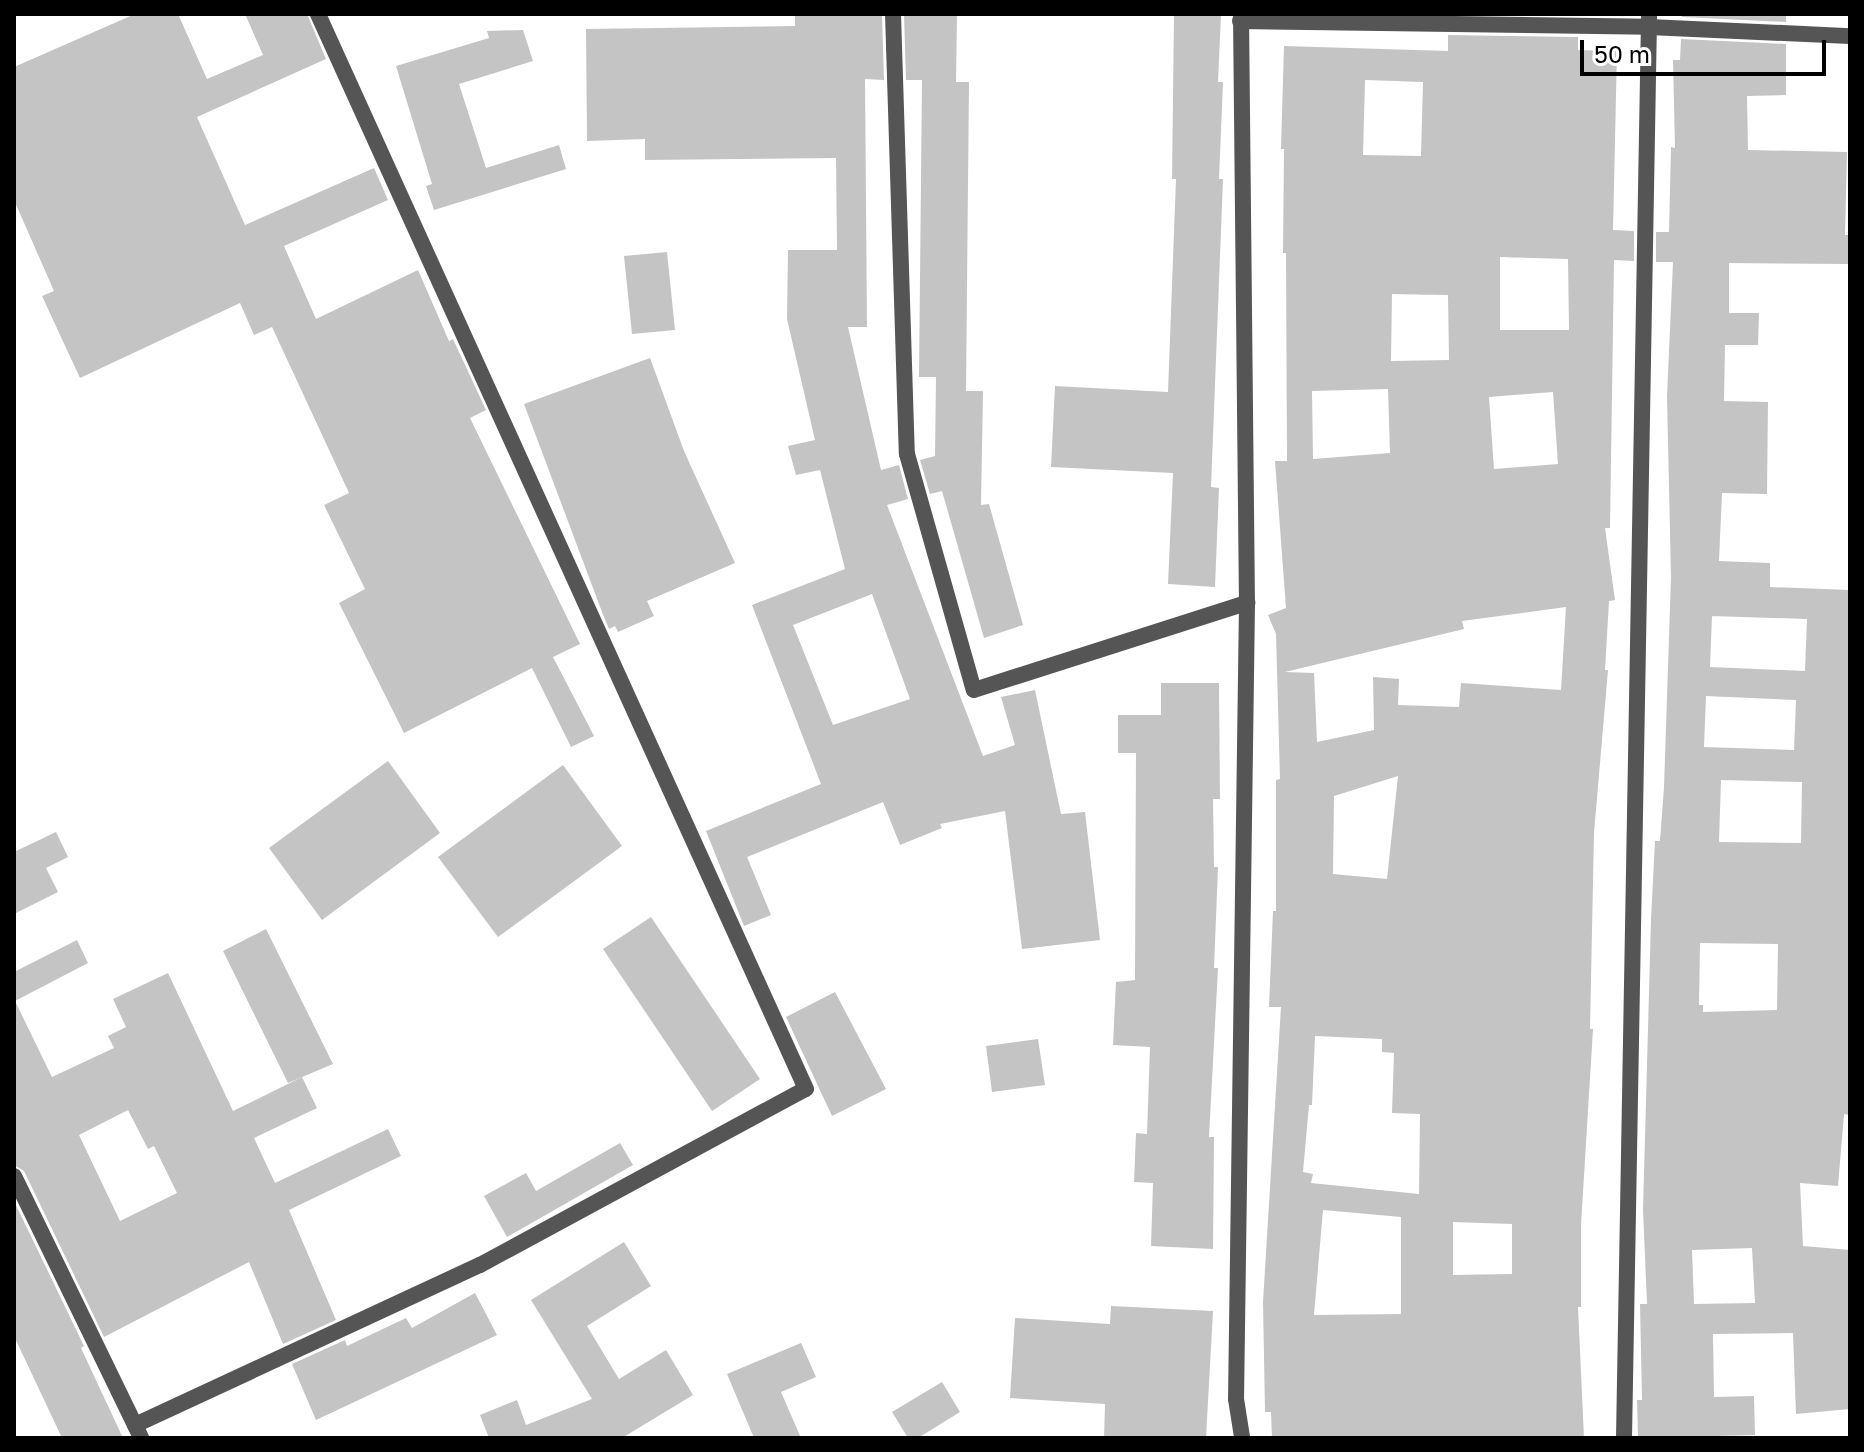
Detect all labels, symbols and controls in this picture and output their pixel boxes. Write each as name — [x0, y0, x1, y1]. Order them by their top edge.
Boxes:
scale bar — [1584, 24, 1830, 74]
text: 50 m — [1594, 39, 1650, 68]

